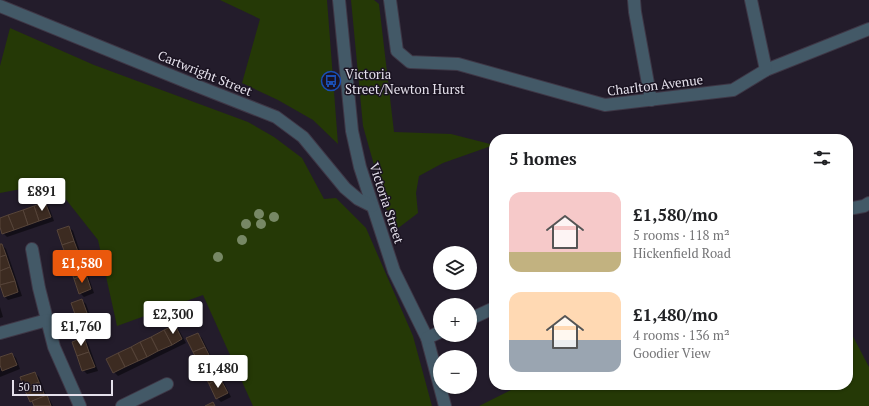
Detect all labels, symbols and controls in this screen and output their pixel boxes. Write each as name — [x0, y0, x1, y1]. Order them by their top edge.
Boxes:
street label: Cartwright Street — [155, 46, 255, 100]
place label: Victoria Street/Newton Hurst — [345, 65, 465, 98]
bus stop icon: Victoria Street/Newton Hurst — [320, 70, 342, 92]
street label: Charlton Avenue — [606, 70, 704, 100]
text: 5 homes — [509, 147, 577, 170]
icon: filters — [811, 147, 833, 169]
street label: Victoria Street — [365, 160, 409, 246]
pin: £891 — [18, 178, 66, 212]
text: £891 — [27, 182, 57, 200]
text: £1,580/mo — [633, 203, 718, 226]
icon: home — [541, 208, 589, 256]
text: 5 rooms · 118 m² — [633, 226, 730, 244]
text: Hickenfield Road — [633, 244, 731, 262]
map controls — [433, 246, 477, 394]
button: layers — [433, 246, 477, 290]
pin: £1,580 — [49, 250, 115, 284]
text: £1,580 — [62, 254, 102, 272]
button: + — [433, 298, 477, 342]
pin: £2,300 — [140, 301, 206, 335]
text: £1,480/mo — [633, 303, 718, 326]
text: £2,300 — [153, 305, 193, 323]
icon: home — [541, 308, 589, 356]
pin: £1,760 — [48, 313, 114, 347]
text: £1,760 — [61, 317, 101, 335]
text: 4 rooms · 136 m² — [633, 326, 730, 344]
text: Goodier View — [633, 344, 711, 362]
button: − — [433, 350, 477, 394]
pin: £1,480 — [185, 355, 251, 389]
text: £1,480 — [198, 359, 238, 377]
scale bar — [12, 378, 113, 397]
text: 50 m — [18, 380, 42, 394]

